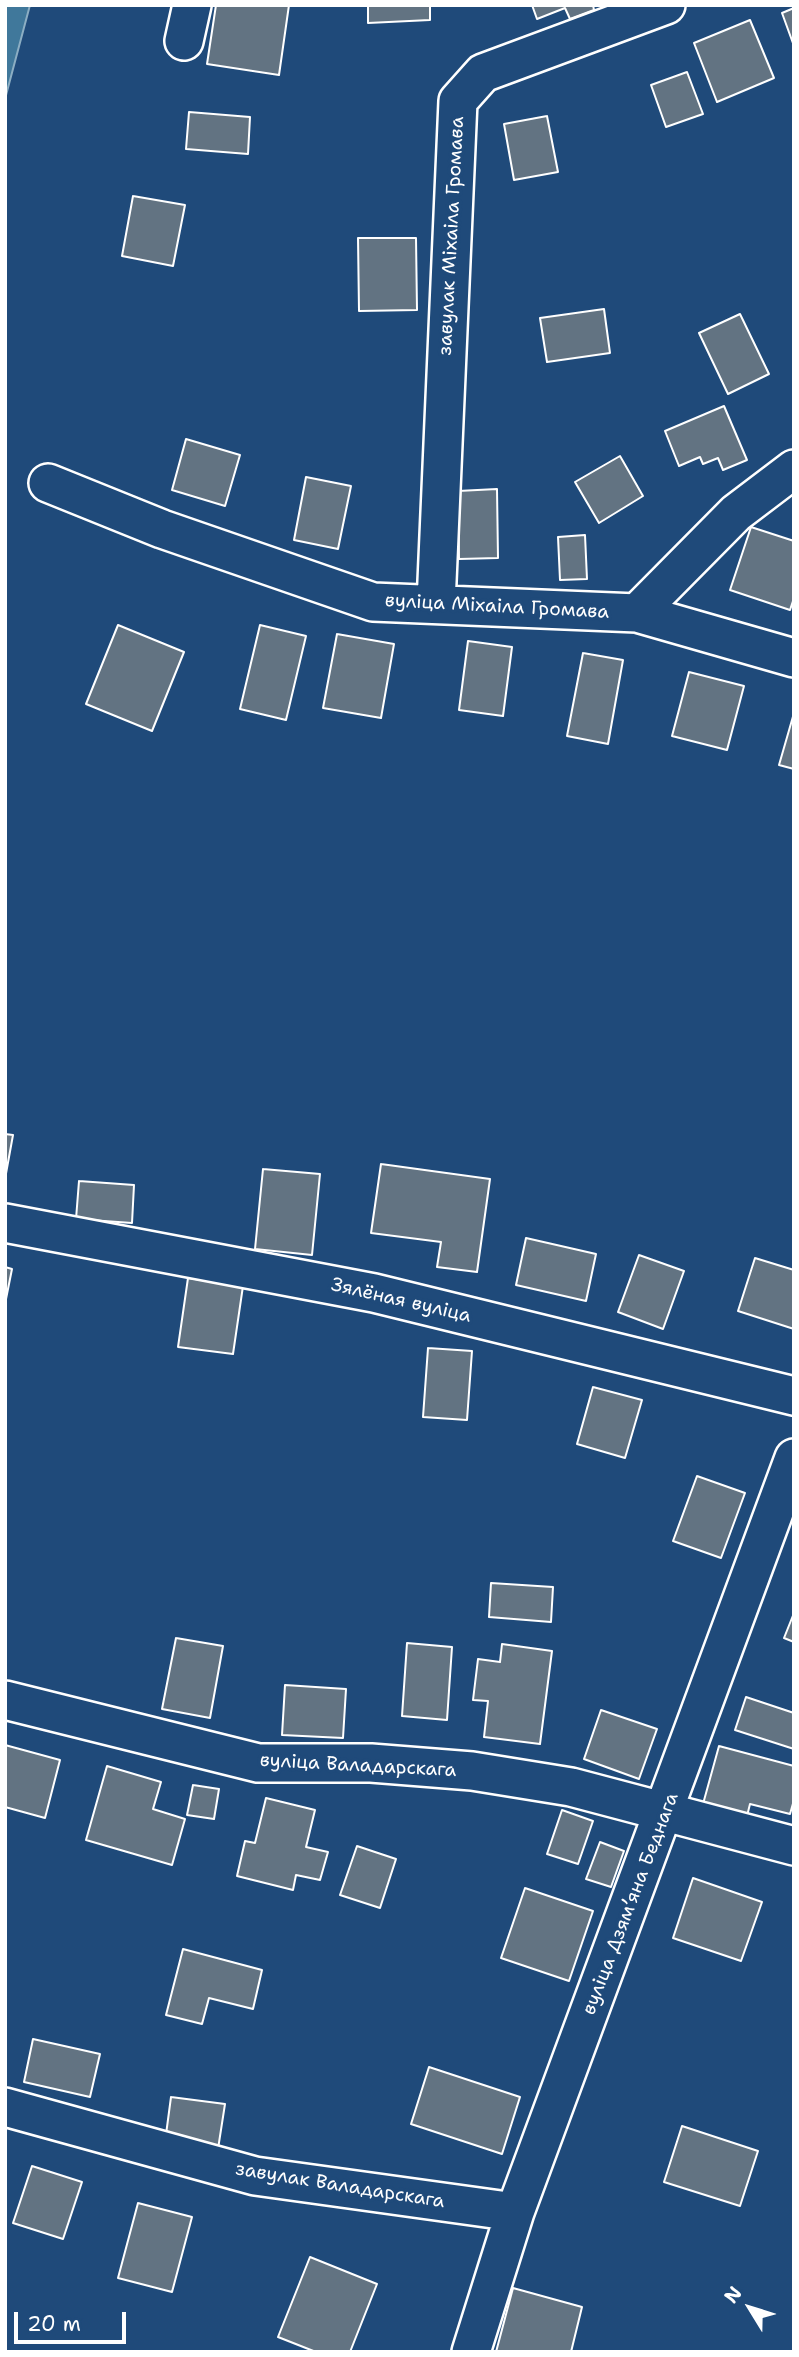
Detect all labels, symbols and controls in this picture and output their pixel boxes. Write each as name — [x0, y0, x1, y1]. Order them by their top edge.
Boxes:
street label: завулак Міхаіла Громава — [434, 116, 470, 356]
street label: вуліца Міхаіла Громава — [384, 590, 610, 624]
street label: Зялёная вуліца — [329, 1274, 473, 1328]
street label: вуліца Валадарскага — [259, 1749, 457, 1783]
street label: вуліца Дзямʼяна Беднага — [578, 1790, 684, 2018]
street label: завулак Валадарскага — [234, 2158, 446, 2214]
north arrow — [715, 2273, 785, 2343]
text: N — [719, 2281, 748, 2308]
scale bar — [18, 2298, 130, 2342]
text: 20 m — [27, 2310, 81, 2338]

